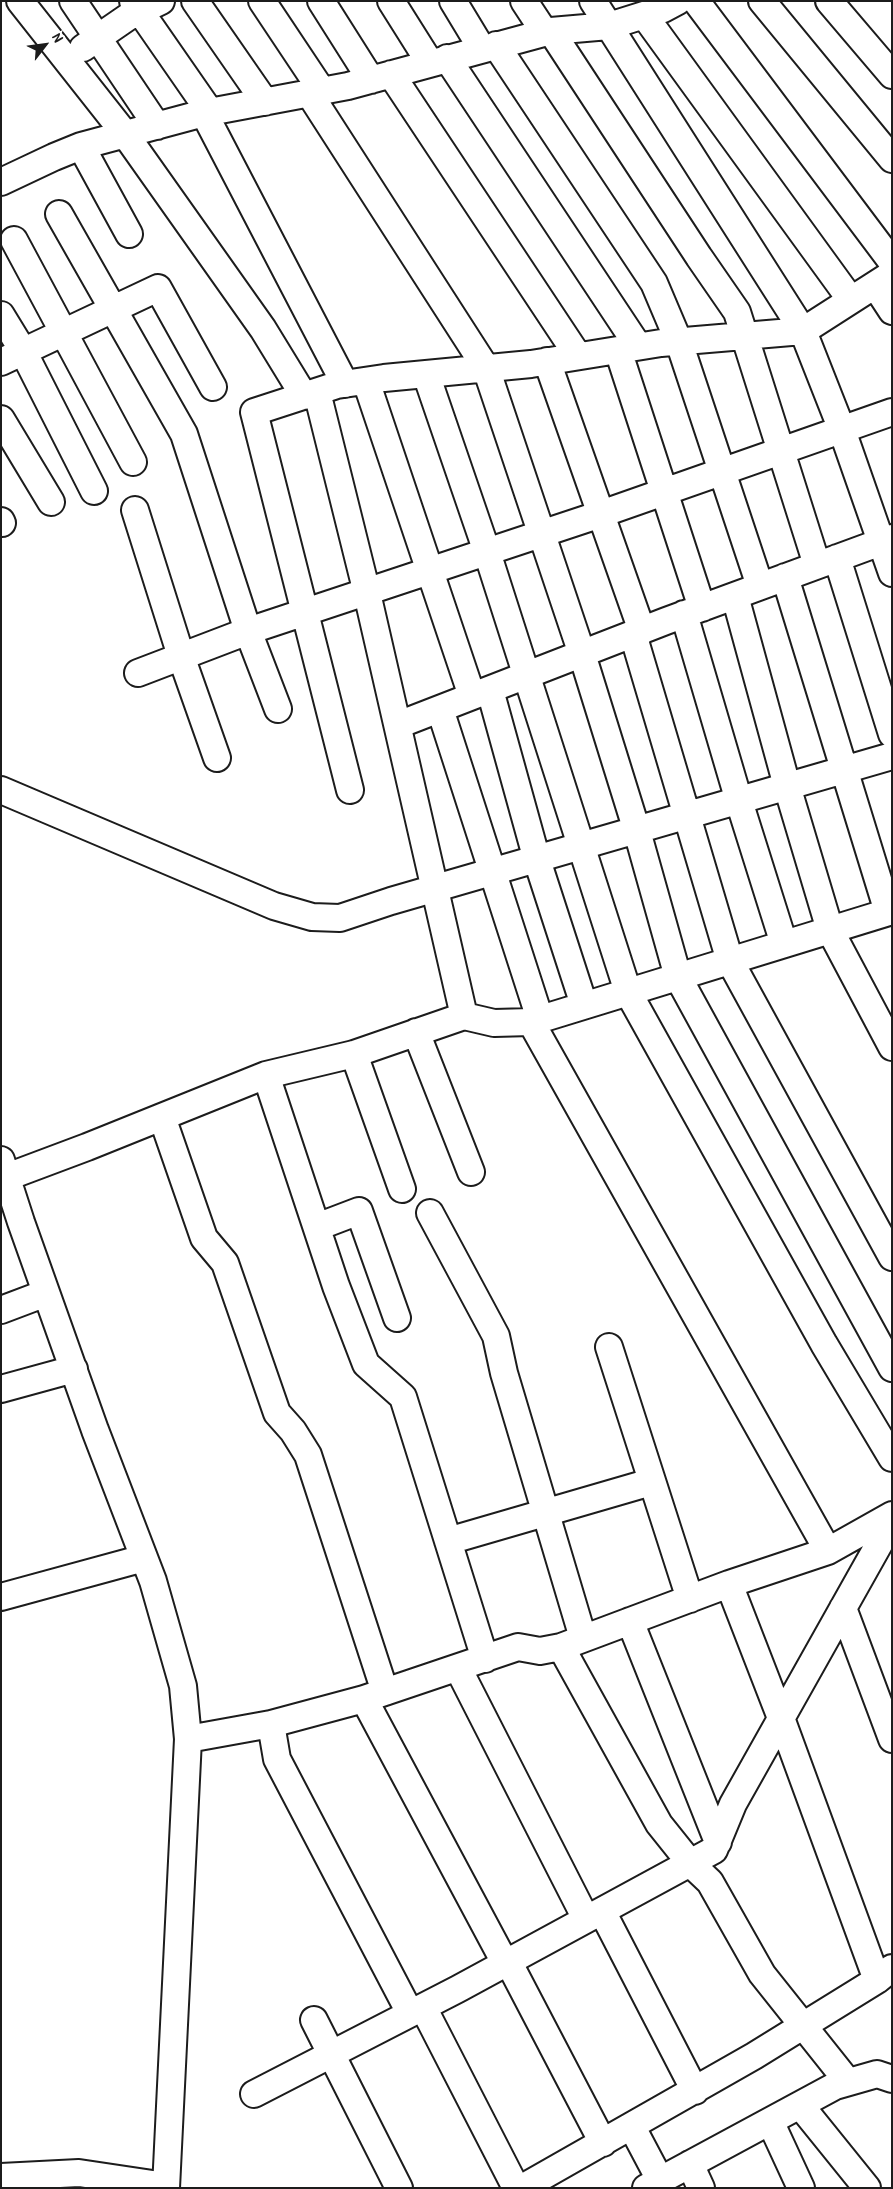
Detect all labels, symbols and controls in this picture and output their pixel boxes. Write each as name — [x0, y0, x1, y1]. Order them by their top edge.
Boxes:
north arrow — [20, 20, 70, 70]
text: N — [48, 29, 69, 45]

